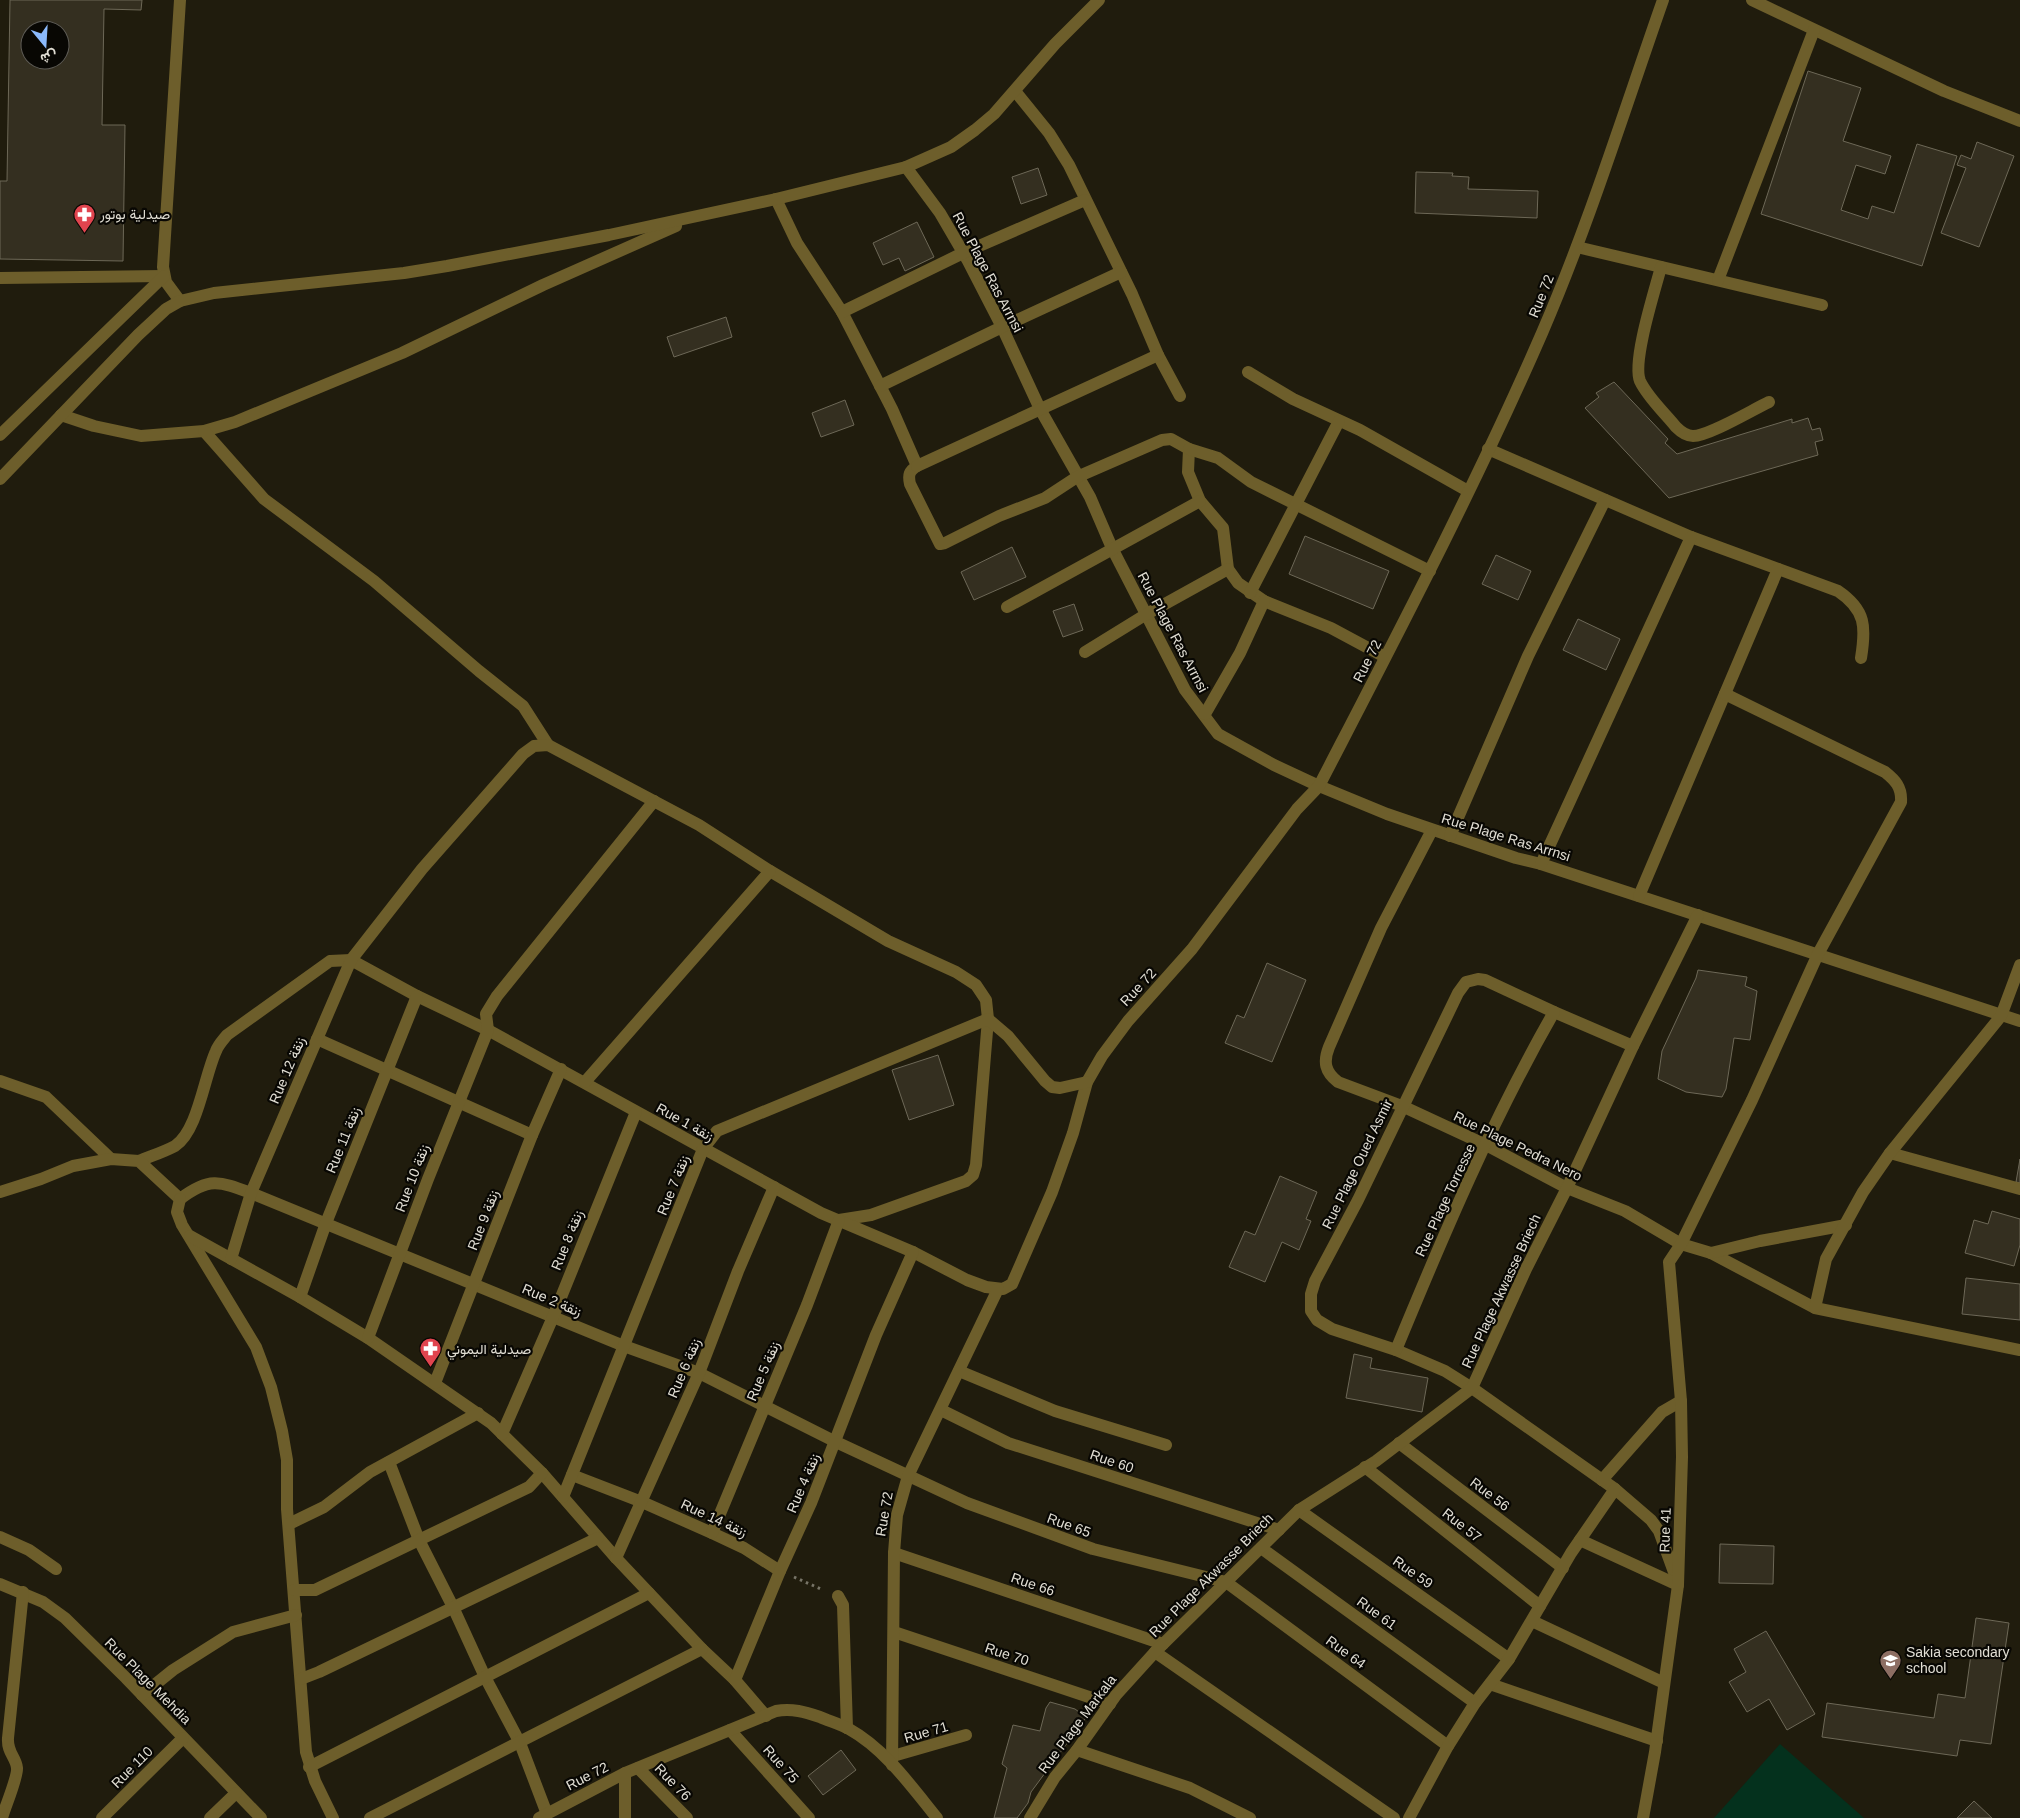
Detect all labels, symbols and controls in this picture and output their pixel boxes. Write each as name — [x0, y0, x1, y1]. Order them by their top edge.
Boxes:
north arrow — [20, 20, 70, 70]
text: ش — [38, 46, 59, 68]
pharmacy icon: صيدلية بوتور — [72, 202, 96, 233]
place label: صيدلية بوتور — [99, 206, 170, 223]
street label: Rue Plage Ras Arrnsi — [950, 209, 1026, 335]
street label: Rue 72 — [1525, 272, 1557, 320]
street label: Rue Plage Ras Arrnsi — [1135, 569, 1211, 695]
street label: Rue 72 — [1350, 637, 1384, 685]
street label: Rue Plage Ras Arrnsi — [1440, 810, 1572, 864]
street label: Rue 72 — [1117, 965, 1159, 1009]
street label: Rue 12 زنقة — [266, 1034, 309, 1106]
street label: Rue Plage Oued Asmir — [1319, 1096, 1396, 1232]
street label: Rue 1 زنقة — [653, 1100, 717, 1145]
street label: Rue 11 زنقة — [322, 1104, 365, 1176]
street label: Rue Plage Pedra Nero — [1451, 1108, 1585, 1184]
street label: Rue Plage Torresse — [1412, 1141, 1478, 1259]
street label: Rue 10 زنقة — [392, 1142, 433, 1214]
street label: Rue 7 زنقة — [654, 1152, 693, 1218]
street label: Rue 9 زنقة — [464, 1187, 503, 1253]
street label: Rue 8 زنقة — [548, 1207, 587, 1273]
street label: Rue Plage Akwasse Briech — [1458, 1211, 1544, 1371]
street label: Rue 2 زنقة — [519, 1280, 584, 1321]
street label: Rue 6 زنقة — [664, 1336, 705, 1401]
pharmacy icon: صيدلية اليموني — [419, 1337, 443, 1368]
street label: Rue 5 زنقة — [743, 1339, 784, 1404]
place label: صيدلية اليموني — [447, 1341, 531, 1361]
street label: Rue 60 — [1088, 1446, 1136, 1476]
street label: Rue 4 زنقة — [783, 1451, 824, 1516]
street label: Rue 56 — [1467, 1474, 1513, 1514]
street label: Rue 72 — [872, 1490, 896, 1538]
street label: Rue 14 زنقة — [678, 1496, 750, 1541]
street label: Rue 57 — [1439, 1505, 1485, 1545]
street label: Rue 41 — [1656, 1507, 1674, 1553]
street label: Rue 65 — [1045, 1510, 1093, 1540]
street label: Rue Plage Akwasse Briech — [1146, 1510, 1276, 1640]
street label: Rue 59 — [1390, 1552, 1436, 1592]
street label: Rue 66 — [1009, 1569, 1057, 1599]
street label: Rue 61 — [1354, 1593, 1400, 1633]
street label: Rue 64 — [1323, 1632, 1369, 1672]
street label: Rue Plage Mehdia — [102, 1635, 195, 1728]
street label: Rue 70 — [983, 1639, 1031, 1669]
place label: Sakia secondary school — [1906, 1644, 2010, 1676]
school or university icon: Sakia secondary school — [1878, 1648, 1902, 1679]
street label: Rue Plage Markala — [1035, 1671, 1119, 1776]
street label: Rue 71 — [902, 1718, 950, 1746]
street label: Rue 75 — [760, 1742, 802, 1786]
street label: Rue 110 — [108, 1743, 156, 1791]
street label: Rue 72 — [563, 1759, 611, 1793]
street label: Rue 76 — [652, 1760, 695, 1804]

